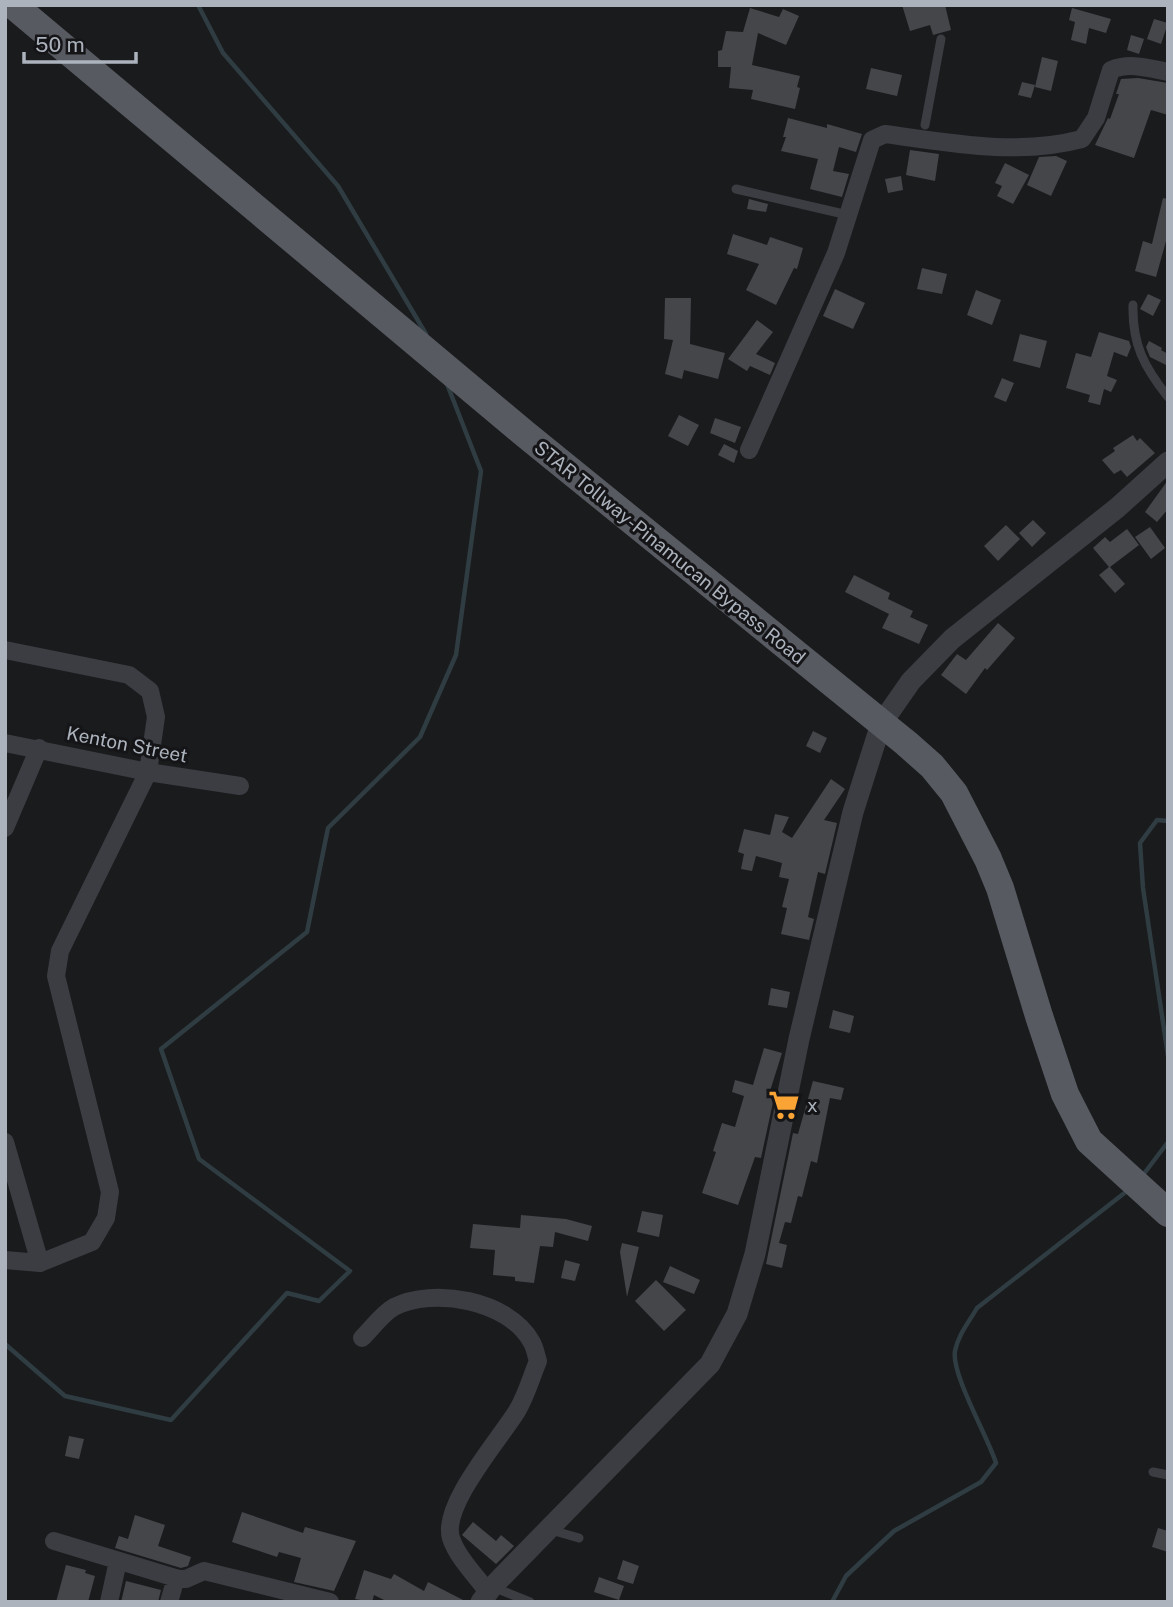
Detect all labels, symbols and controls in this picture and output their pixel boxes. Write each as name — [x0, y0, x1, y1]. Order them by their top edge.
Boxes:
scale bar — [24, 21, 136, 65]
text: 50 m — [35, 32, 85, 57]
street label: STAR Tollway-Pinamucan Bypass Road — [530, 436, 810, 668]
street label: Kenton Street — [65, 721, 189, 767]
supermarket icon: x — [767, 1088, 801, 1122]
place label: x — [807, 1094, 818, 1116]

